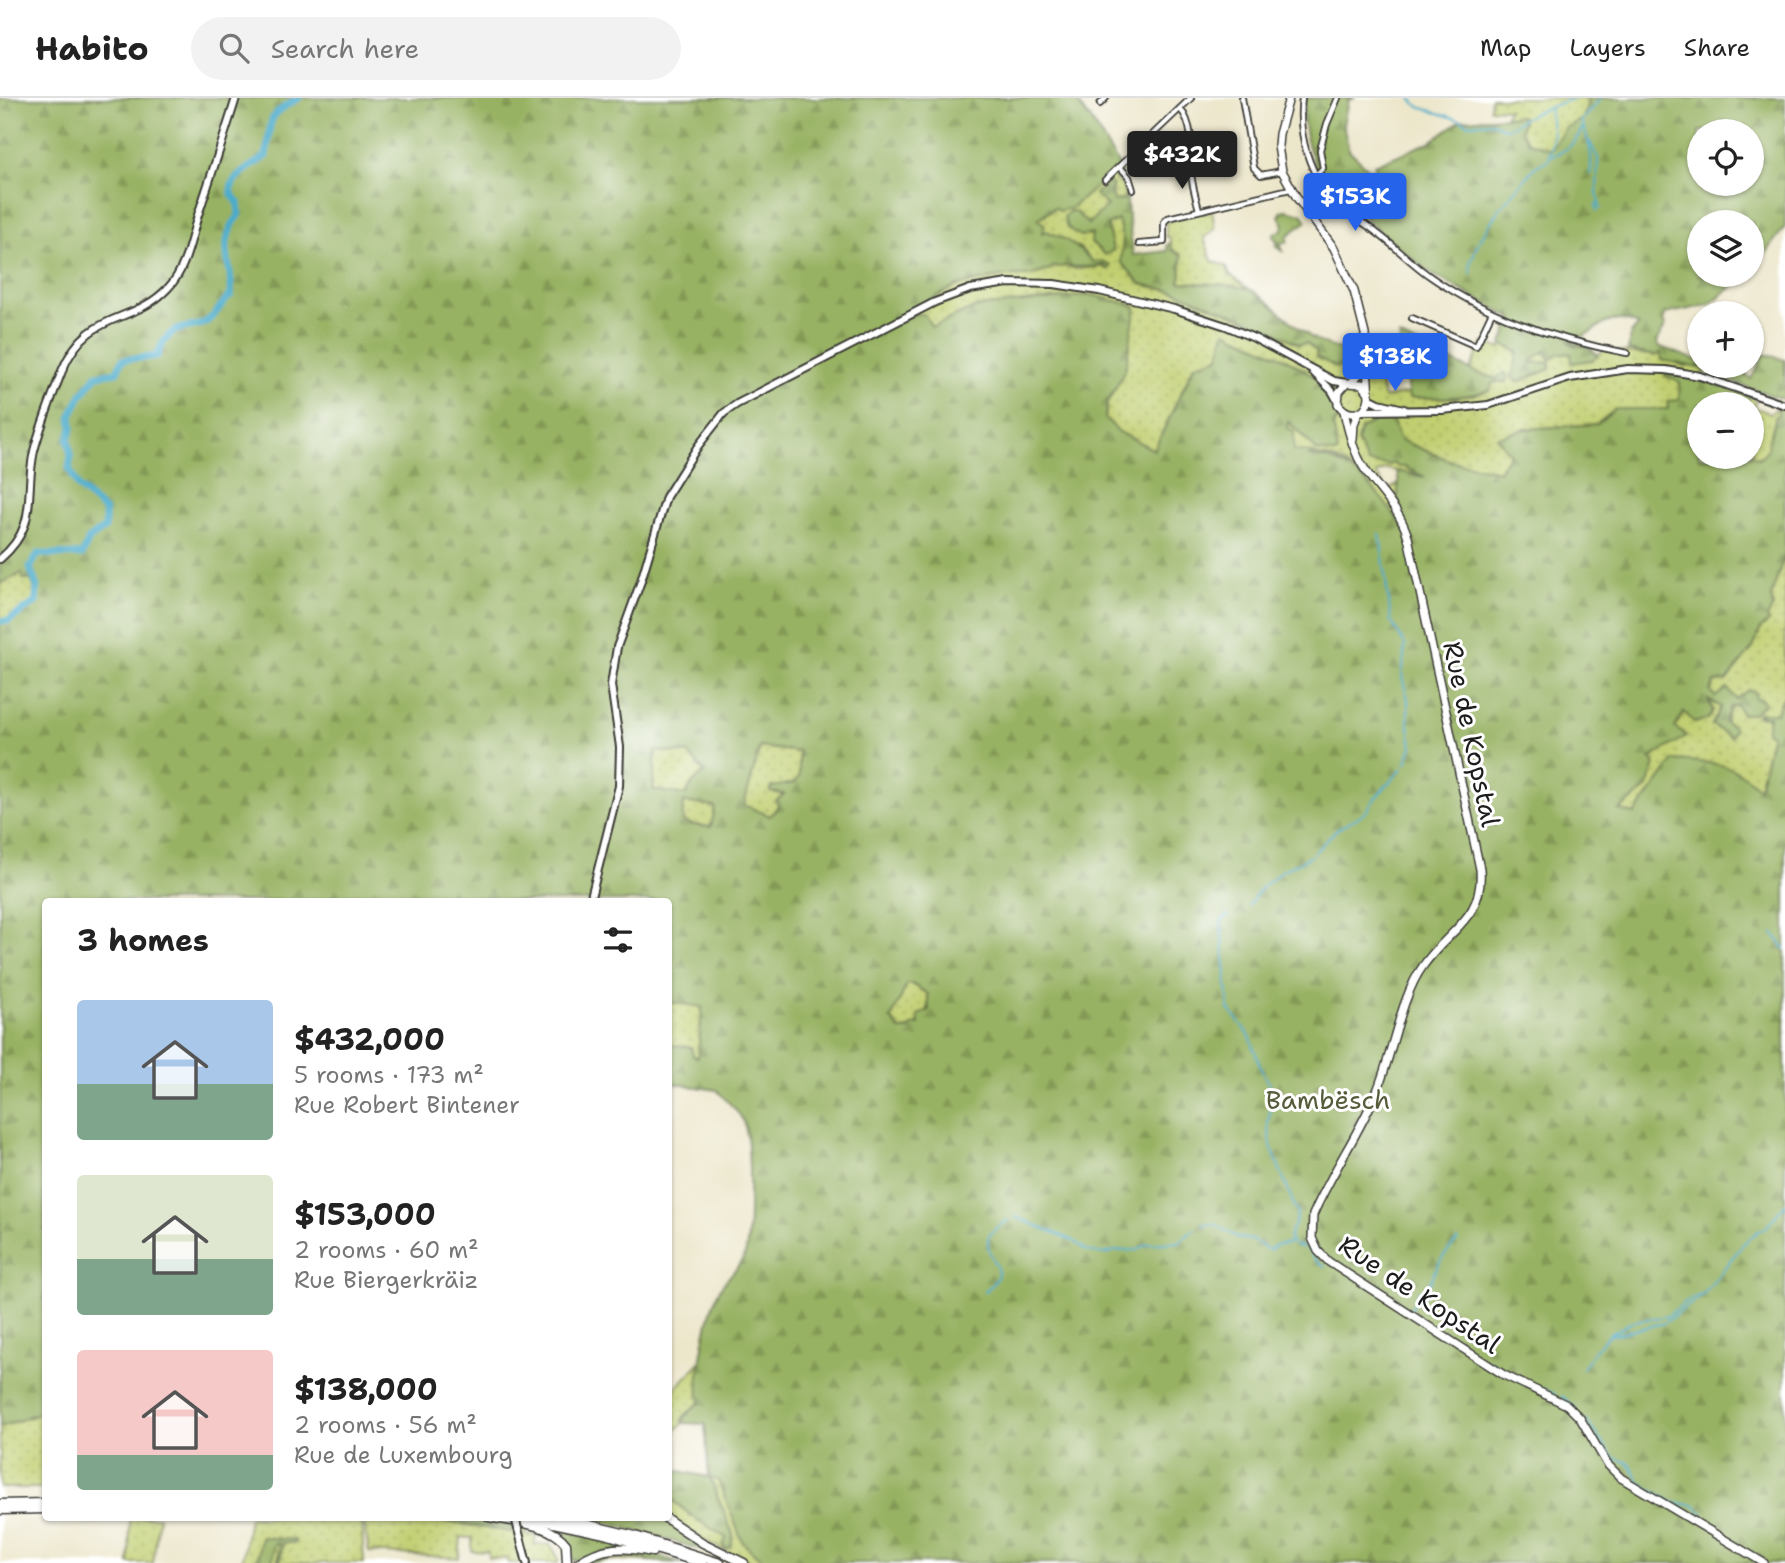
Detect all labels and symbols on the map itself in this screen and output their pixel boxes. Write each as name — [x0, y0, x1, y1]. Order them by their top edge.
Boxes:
pin: $432K — [1133, 132, 1231, 191]
pin: $153K — [1306, 174, 1404, 233]
pin: $138K — [1346, 334, 1444, 393]
street label: Rue de Kopstal — [1435, 638, 1509, 830]
park label: Bambësch — [1266, 1082, 1390, 1117]
street label: Rue de Kopstal — [1332, 1227, 1508, 1361]

